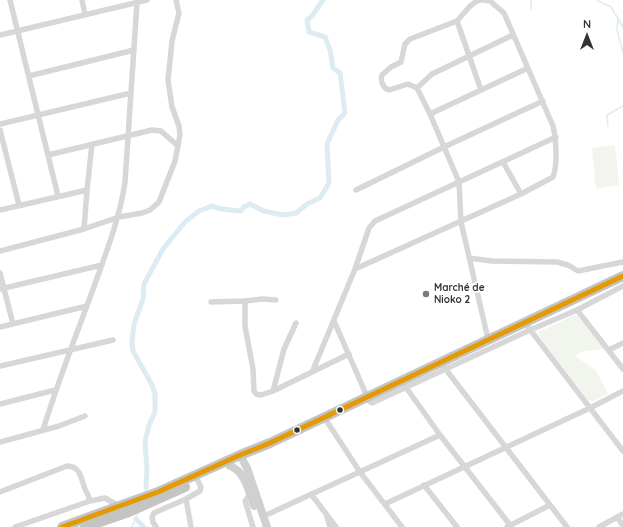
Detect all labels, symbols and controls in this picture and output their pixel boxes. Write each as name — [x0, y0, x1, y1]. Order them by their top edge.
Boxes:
north arrow — [567, 16, 607, 56]
text: N — [583, 17, 591, 31]
place label: Marché de Nioko 2 — [434, 282, 485, 306]
marker: Marché de Nioko 2 — [421, 289, 431, 299]
unlabelled marker — [335, 405, 345, 415]
unlabelled marker — [292, 425, 302, 435]

